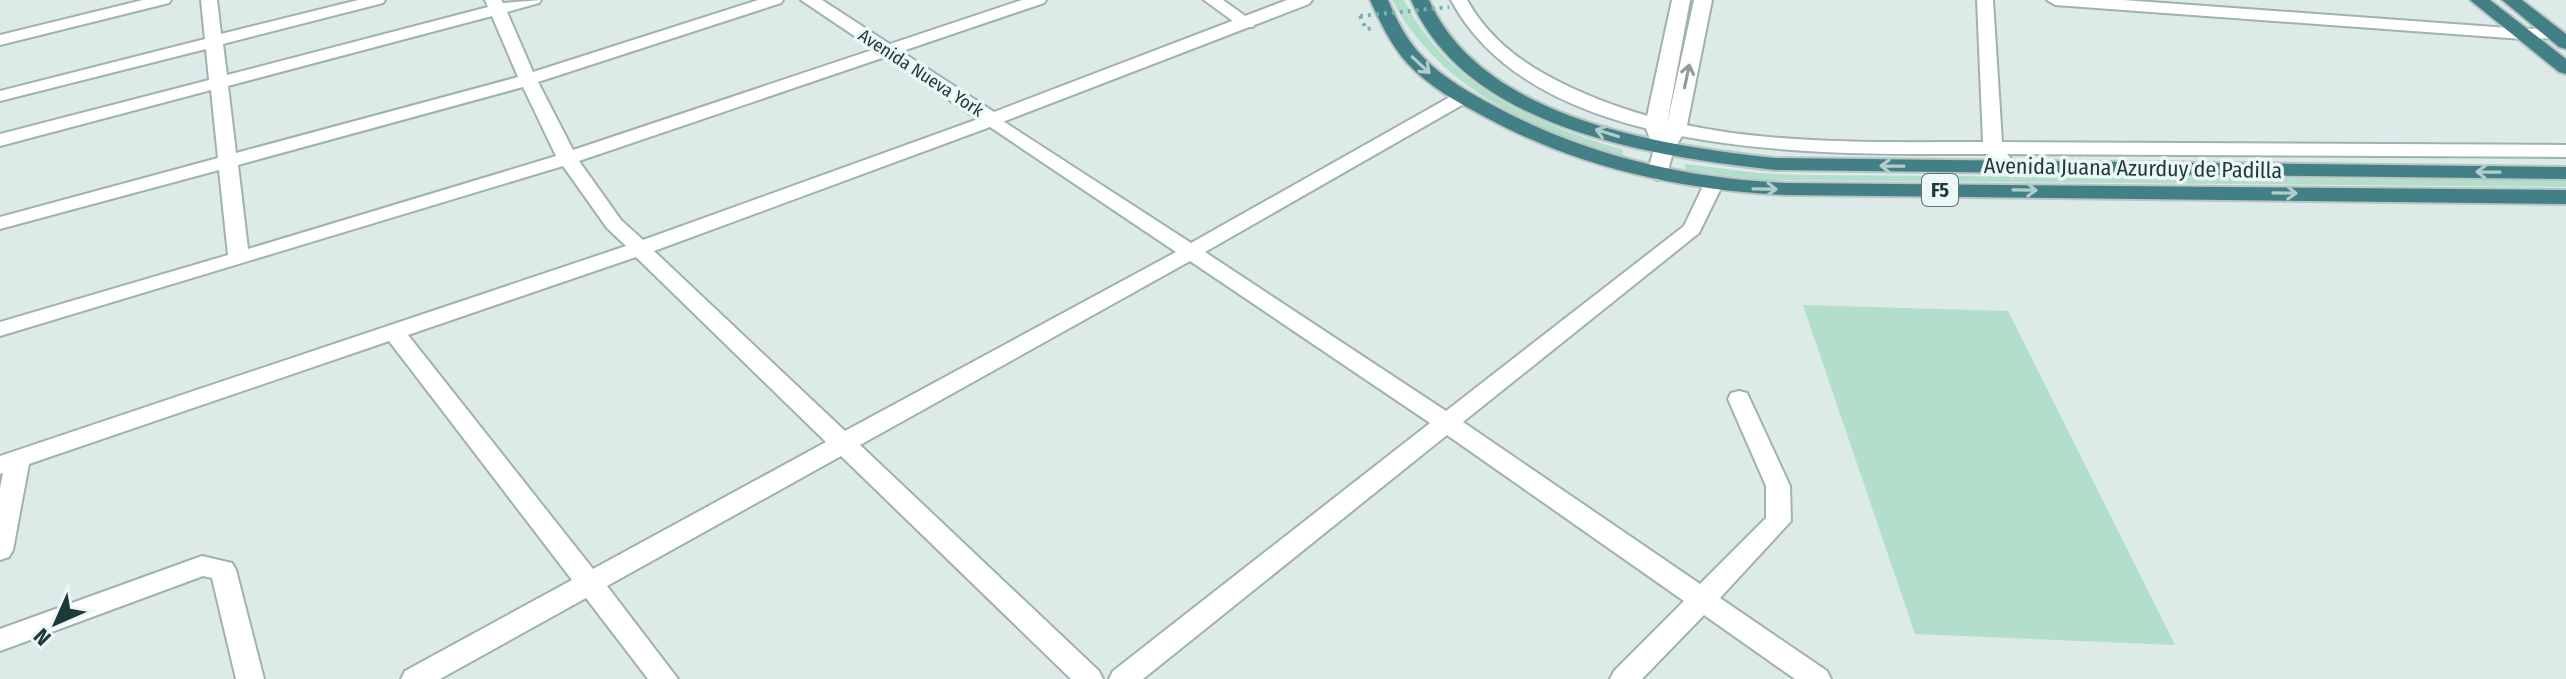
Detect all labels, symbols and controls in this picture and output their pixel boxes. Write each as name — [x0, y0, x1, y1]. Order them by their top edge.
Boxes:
street label: Avenida Nueva York — [854, 24, 988, 122]
one-way arrow — [1411, 55, 1431, 74]
one-way arrow — [1680, 64, 1695, 89]
one-way arrow — [1595, 125, 1621, 140]
street label: Avenida Juana Azurduy de Padilla — [1984, 152, 2282, 184]
one-way arrow — [1879, 158, 1906, 173]
one-way arrow — [2475, 164, 2502, 180]
road number: F5 — [1922, 174, 1958, 206]
one-way arrow — [1751, 181, 1778, 197]
one-way arrow — [2011, 182, 2038, 198]
one-way arrow — [2271, 185, 2298, 201]
north arrow — [16, 583, 96, 663]
text: N — [28, 623, 56, 651]

